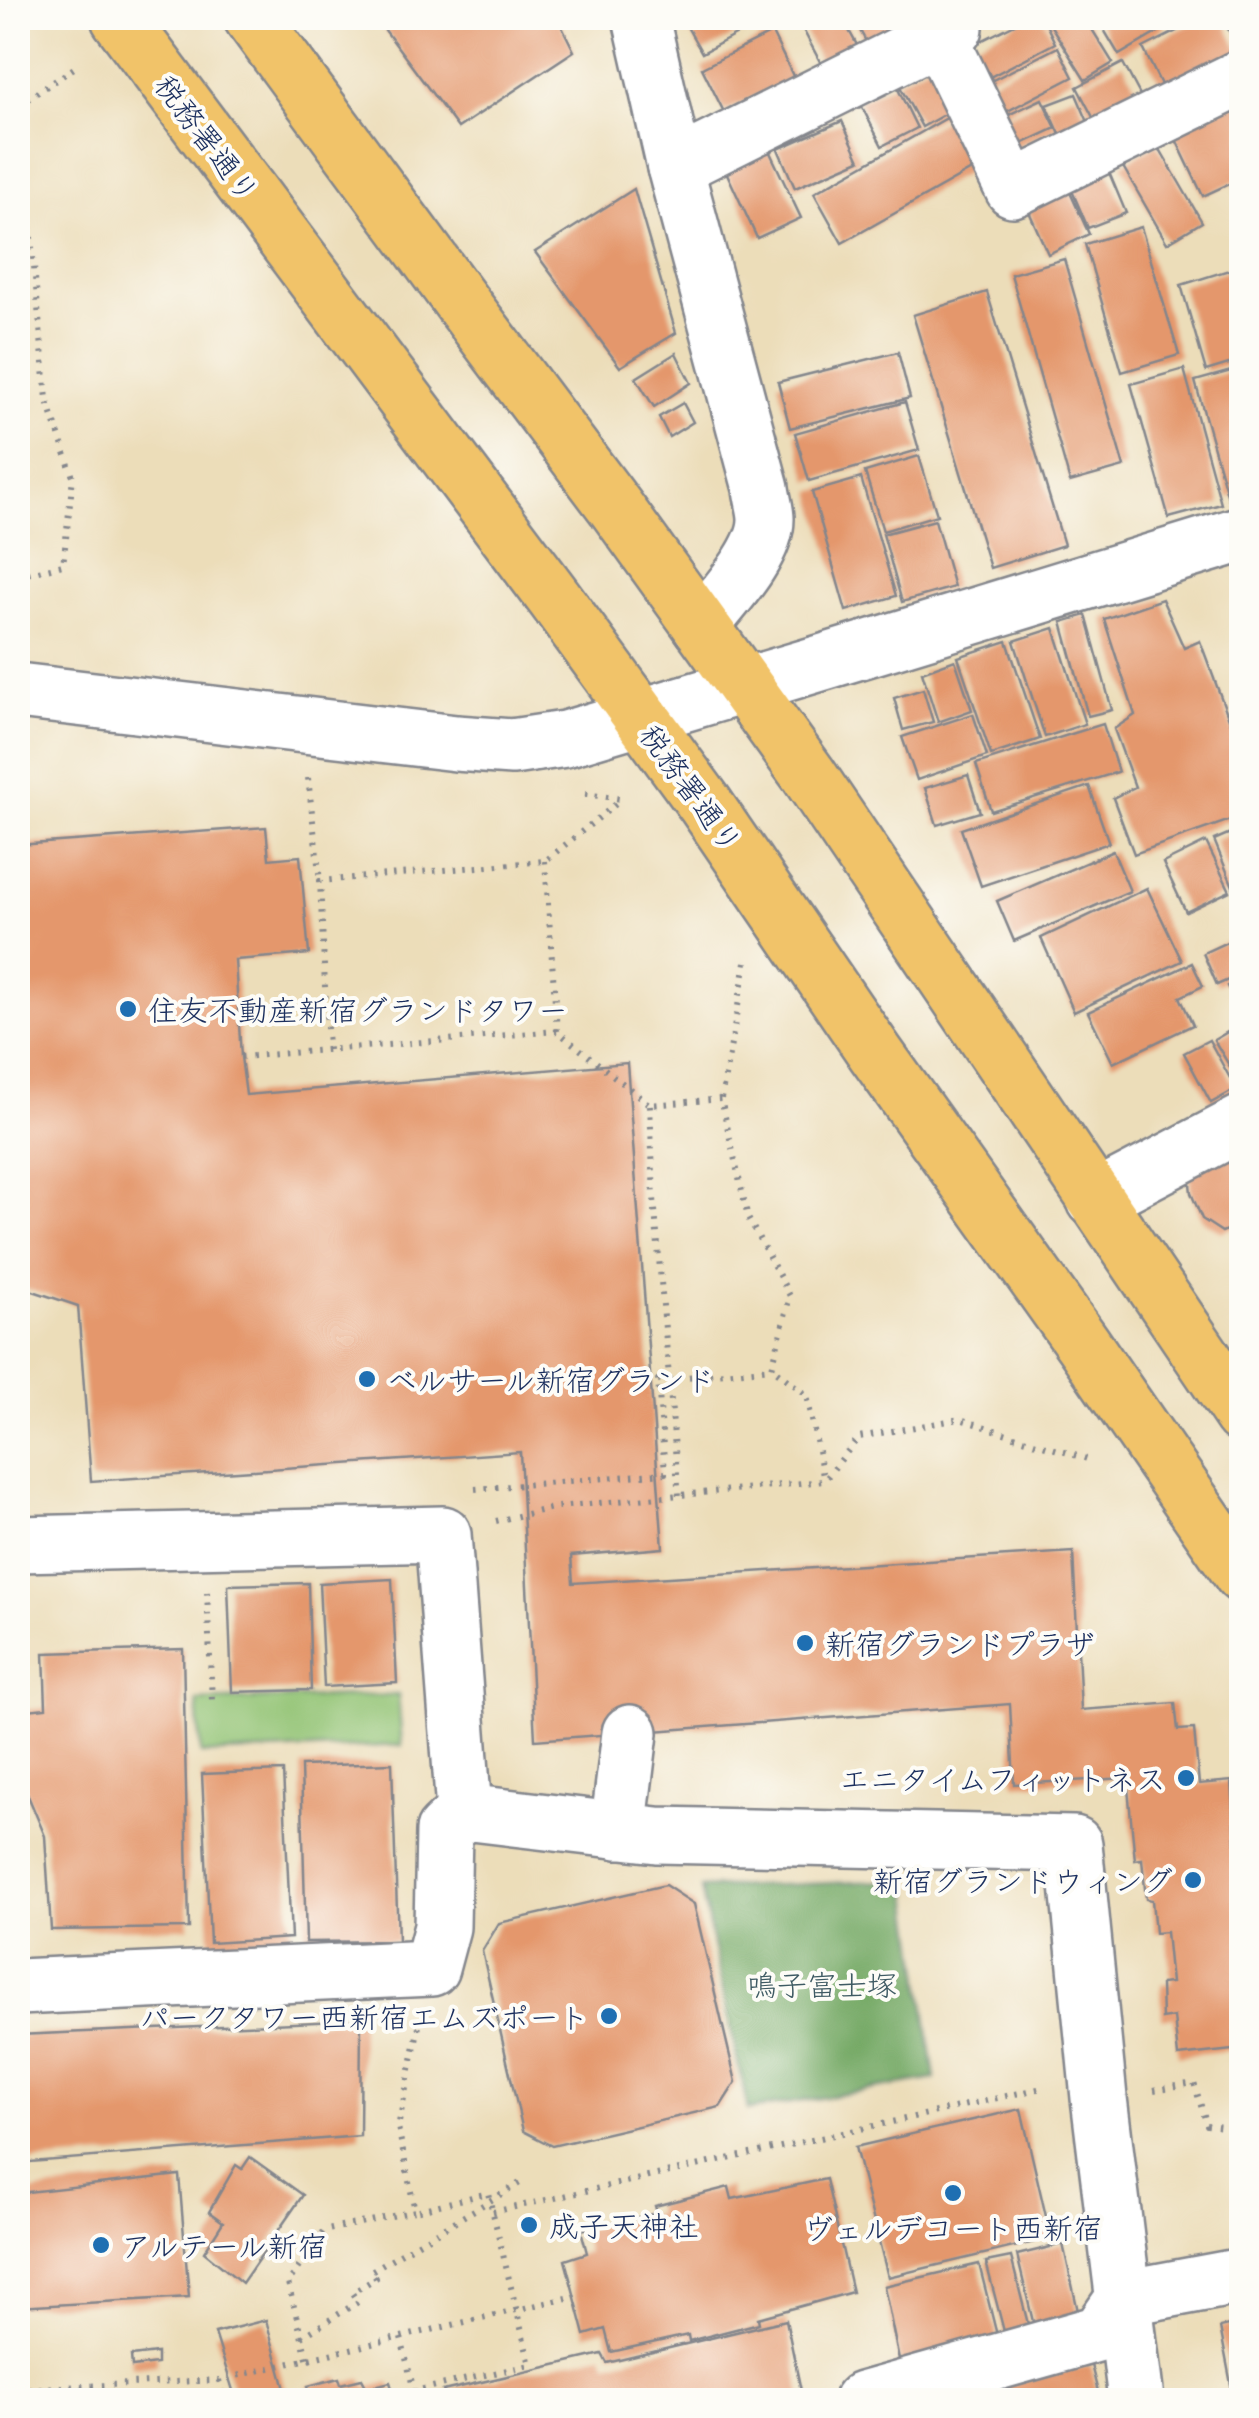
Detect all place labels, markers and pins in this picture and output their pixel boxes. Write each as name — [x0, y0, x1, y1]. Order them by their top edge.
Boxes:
place label: 住友不動産新宿グランドタワー — [148, 989, 568, 1029]
marker: 住友不動産新宿グランドタワー — [117, 998, 139, 1020]
place label: ベルサール新宿グランド — [387, 1359, 715, 1399]
marker: ベルサール新宿グランド — [356, 1368, 378, 1390]
place label: 新宿グランドプラザ — [825, 1623, 1095, 1663]
marker: 新宿グランドプラザ — [794, 1632, 816, 1654]
place label: エニタイムフィットネス — [840, 1758, 1166, 1798]
marker: エニタイムフィットネス — [1175, 1767, 1197, 1789]
place label: 新宿グランドウィング — [873, 1860, 1173, 1900]
marker: 新宿グランドウィング — [1182, 1869, 1204, 1891]
place label: パークタワー西新宿エムズポート — [140, 1996, 589, 2036]
marker: パークタワー西新宿エムズポート — [598, 2005, 620, 2027]
marker: ヴェルデコート西新宿 — [942, 2182, 964, 2204]
place label: 成子天神社 — [549, 2205, 699, 2245]
place label: ヴェルデコート西新宿 — [803, 2207, 1103, 2247]
marker: 成子天神社 — [518, 2214, 540, 2236]
place label: アルテール新宿 — [121, 2225, 327, 2265]
marker: アルテール新宿 — [90, 2234, 112, 2256]

